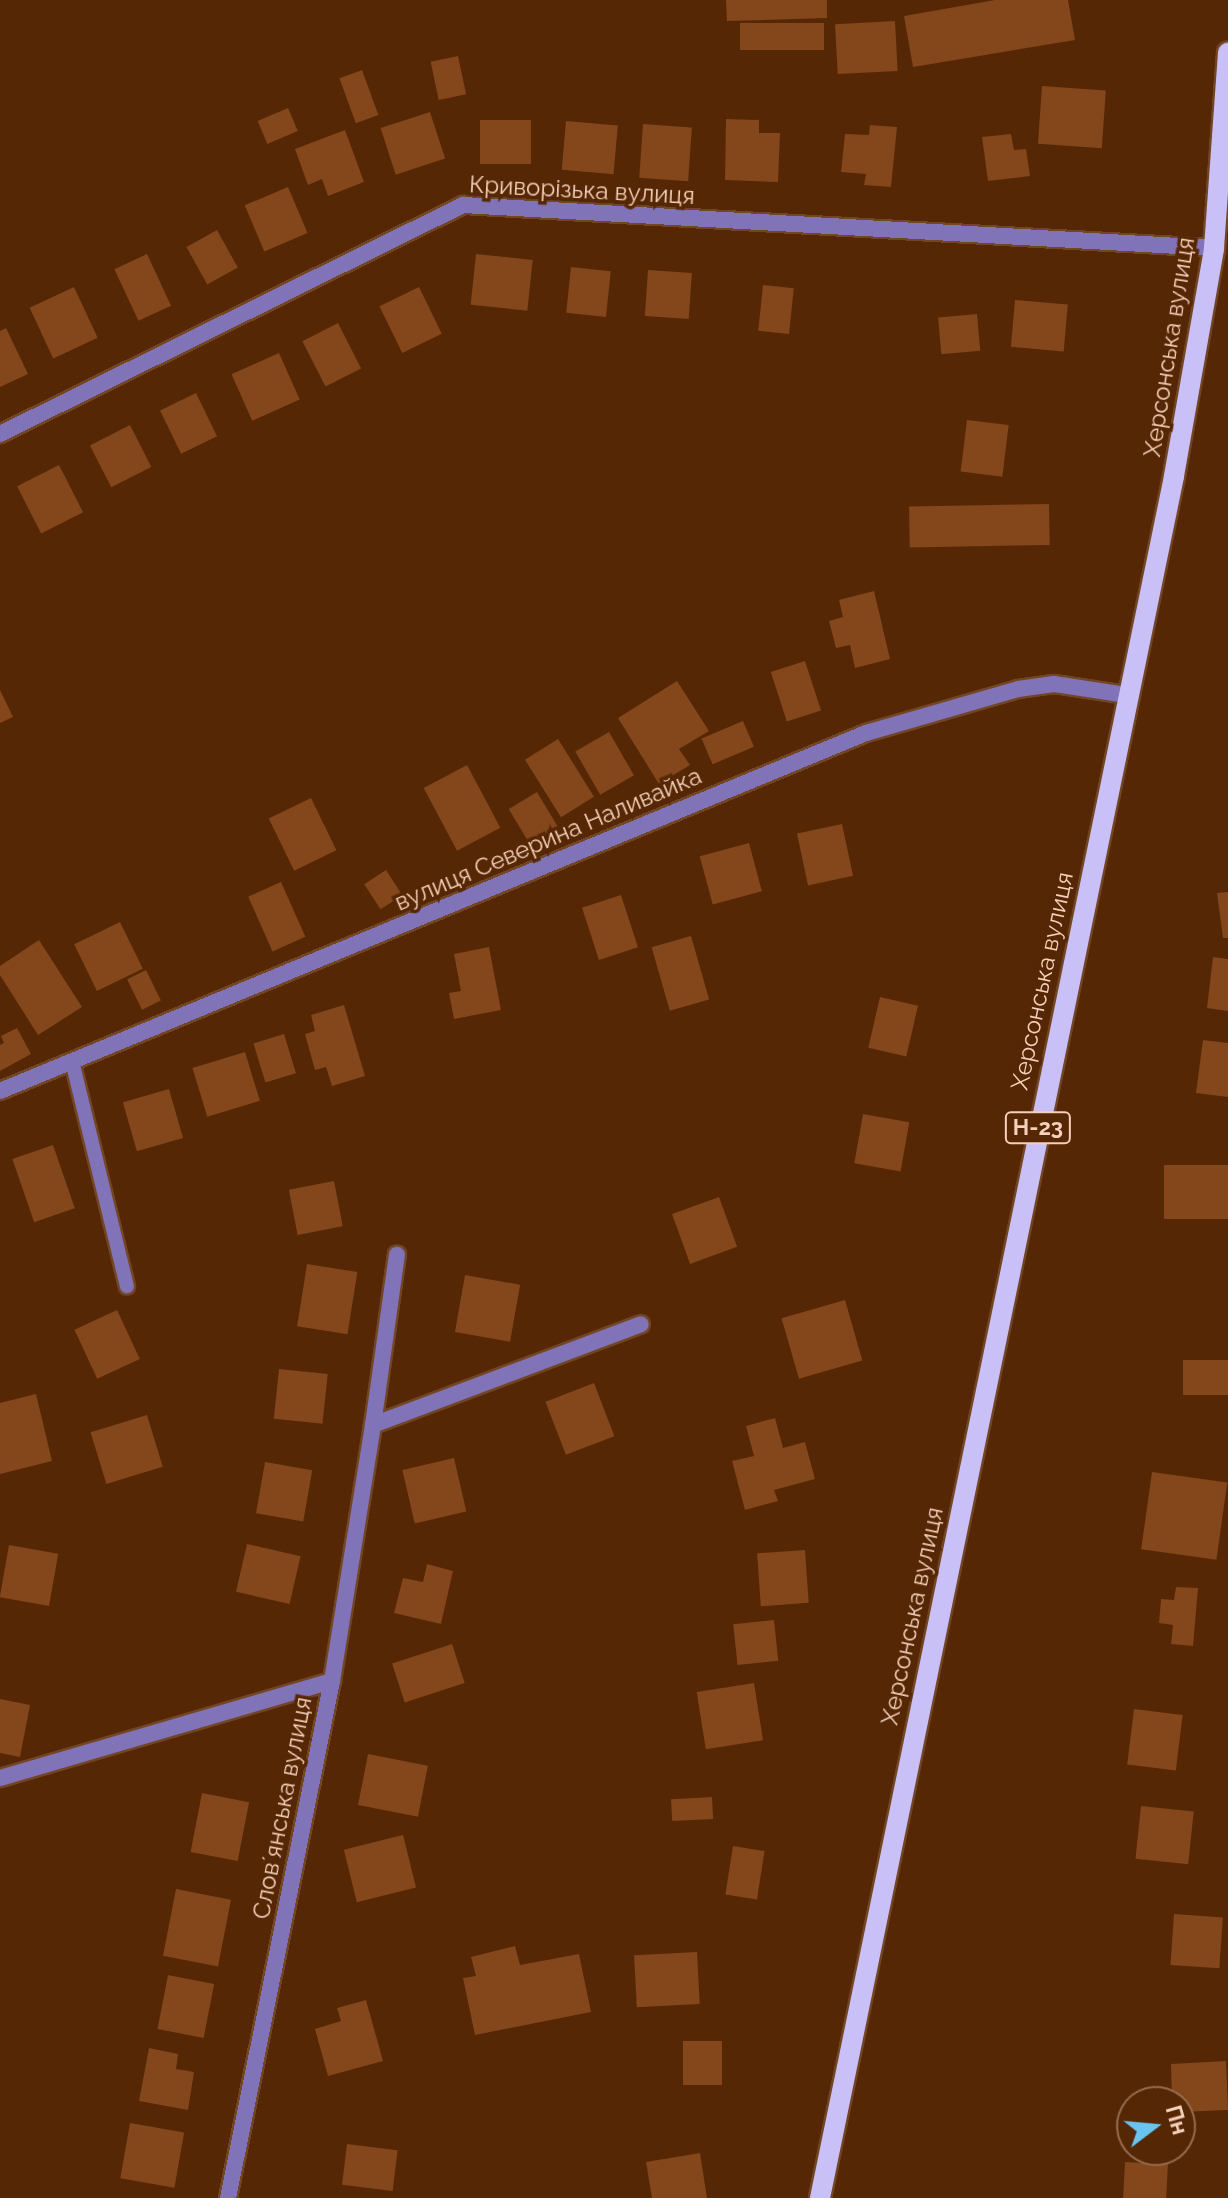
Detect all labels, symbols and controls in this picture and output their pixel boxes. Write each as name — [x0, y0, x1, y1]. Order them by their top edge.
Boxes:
street label: Криворізька вулиця — [468, 170, 696, 210]
street label: Херсонська вулиця — [1137, 235, 1201, 459]
street label: вулиця Северина Наливайка — [390, 761, 706, 917]
street label: Херсонська вулиця — [1005, 869, 1079, 1093]
road number: Н-23 — [1004, 1110, 1072, 1146]
street label: Херсонська вулиця — [875, 1504, 949, 1728]
street label: Словʼянська вулиця — [246, 1695, 318, 1921]
north arrow — [1116, 2086, 1196, 2166]
text: Пн — [1161, 2102, 1194, 2138]

